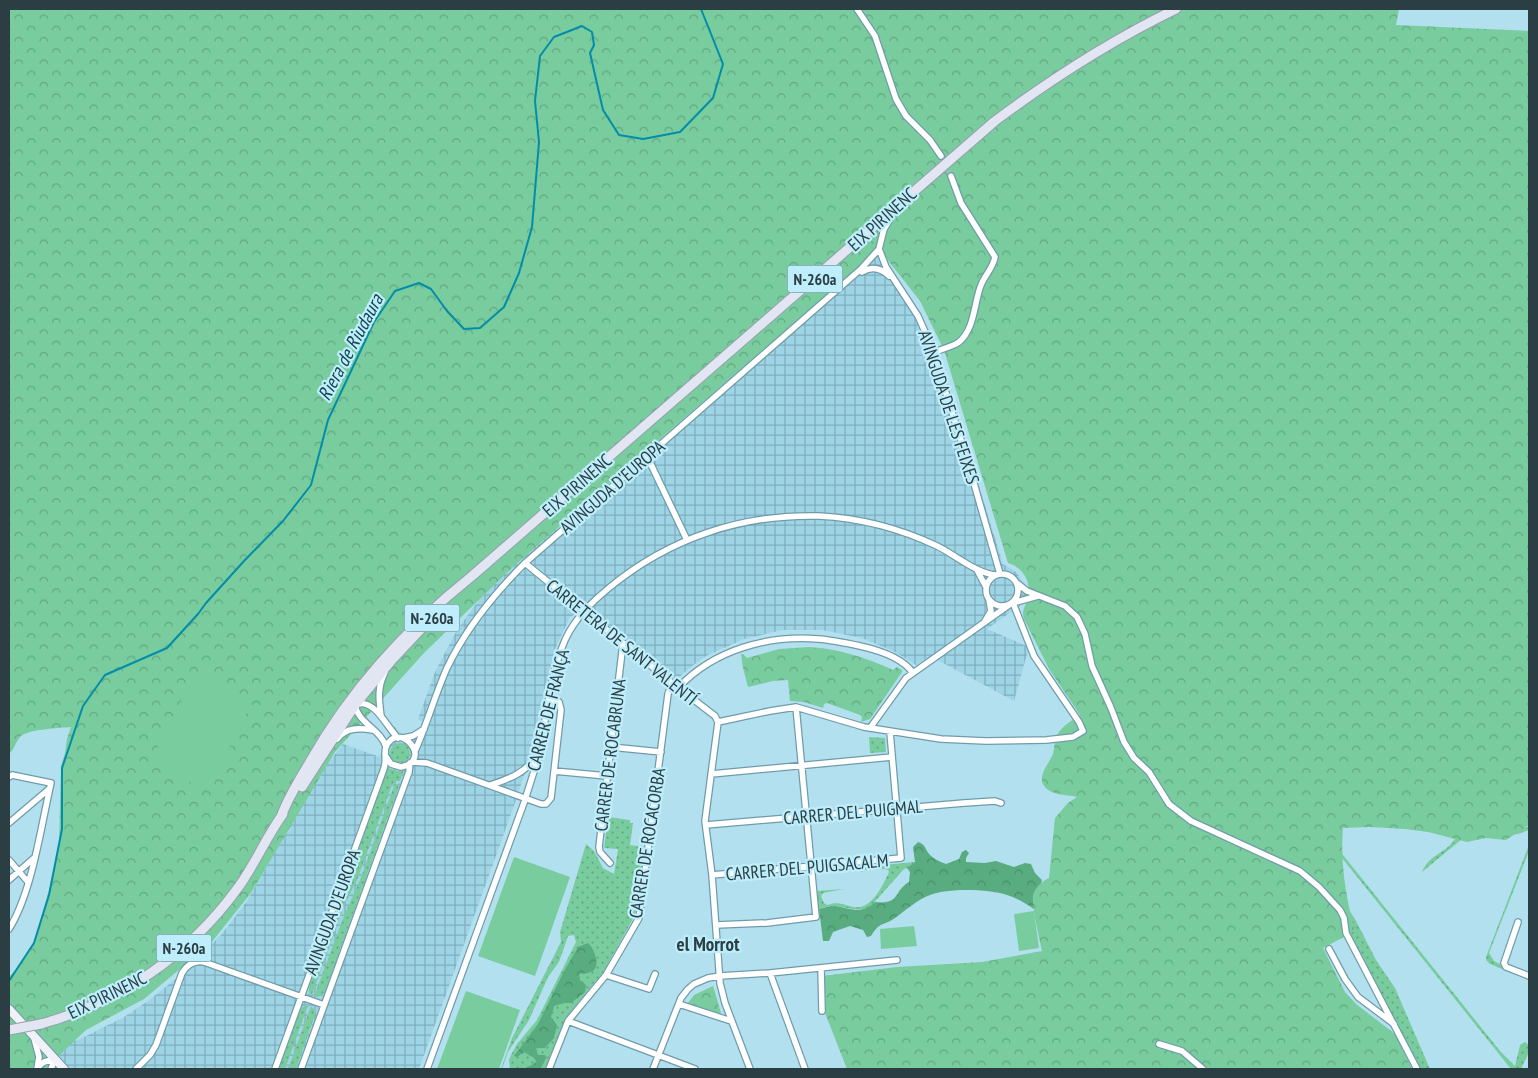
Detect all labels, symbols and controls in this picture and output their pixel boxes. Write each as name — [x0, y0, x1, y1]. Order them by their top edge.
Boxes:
street label: EIX PIRINENC — [843, 182, 921, 256]
road number: N-260a — [788, 266, 842, 292]
water label: Riera de Riudaura — [312, 289, 389, 404]
street label: AVINGUDA DE LES FEIXES — [913, 327, 985, 487]
street label: AVINGUDA D'EUROPA — [555, 435, 670, 539]
street label: EIX PIRINENC — [537, 449, 617, 521]
street label: CARRETERA DE SANT VALENTÍ — [542, 574, 703, 711]
road number: N-260a — [404, 604, 460, 632]
street label: CARRER DE FRANÇA — [522, 646, 574, 773]
street label: CARRER DE ROCABRUNA — [589, 677, 631, 833]
street label: CARRER DE ROCACORBA — [624, 766, 670, 920]
street label: CARRER DEL PUIGMAL — [782, 794, 924, 830]
street label: AVINGUDA D'EUROPA — [299, 846, 366, 978]
street label: CARRER DEL PUIGSACALM — [725, 848, 889, 886]
district label: el Morrot — [677, 932, 740, 956]
road number: N-260a — [156, 934, 212, 961]
street label: EIX PIRINENC — [64, 966, 150, 1024]

